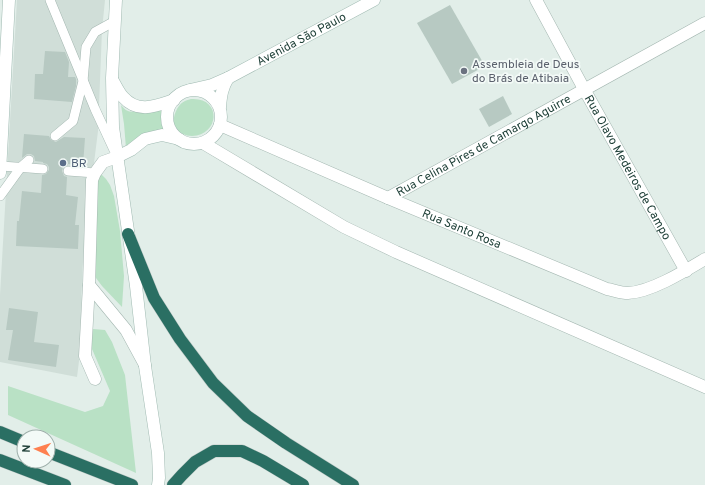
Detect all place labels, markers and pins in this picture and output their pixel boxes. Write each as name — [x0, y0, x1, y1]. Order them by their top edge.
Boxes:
place label: Assembleia de Deus do Brás de Atibaia — [472, 57, 579, 87]
marker: Assembleia de Deus do Brás de Atibaia — [459, 66, 469, 76]
place label: BR — [71, 156, 87, 172]
marker: BR — [58, 158, 68, 168]

